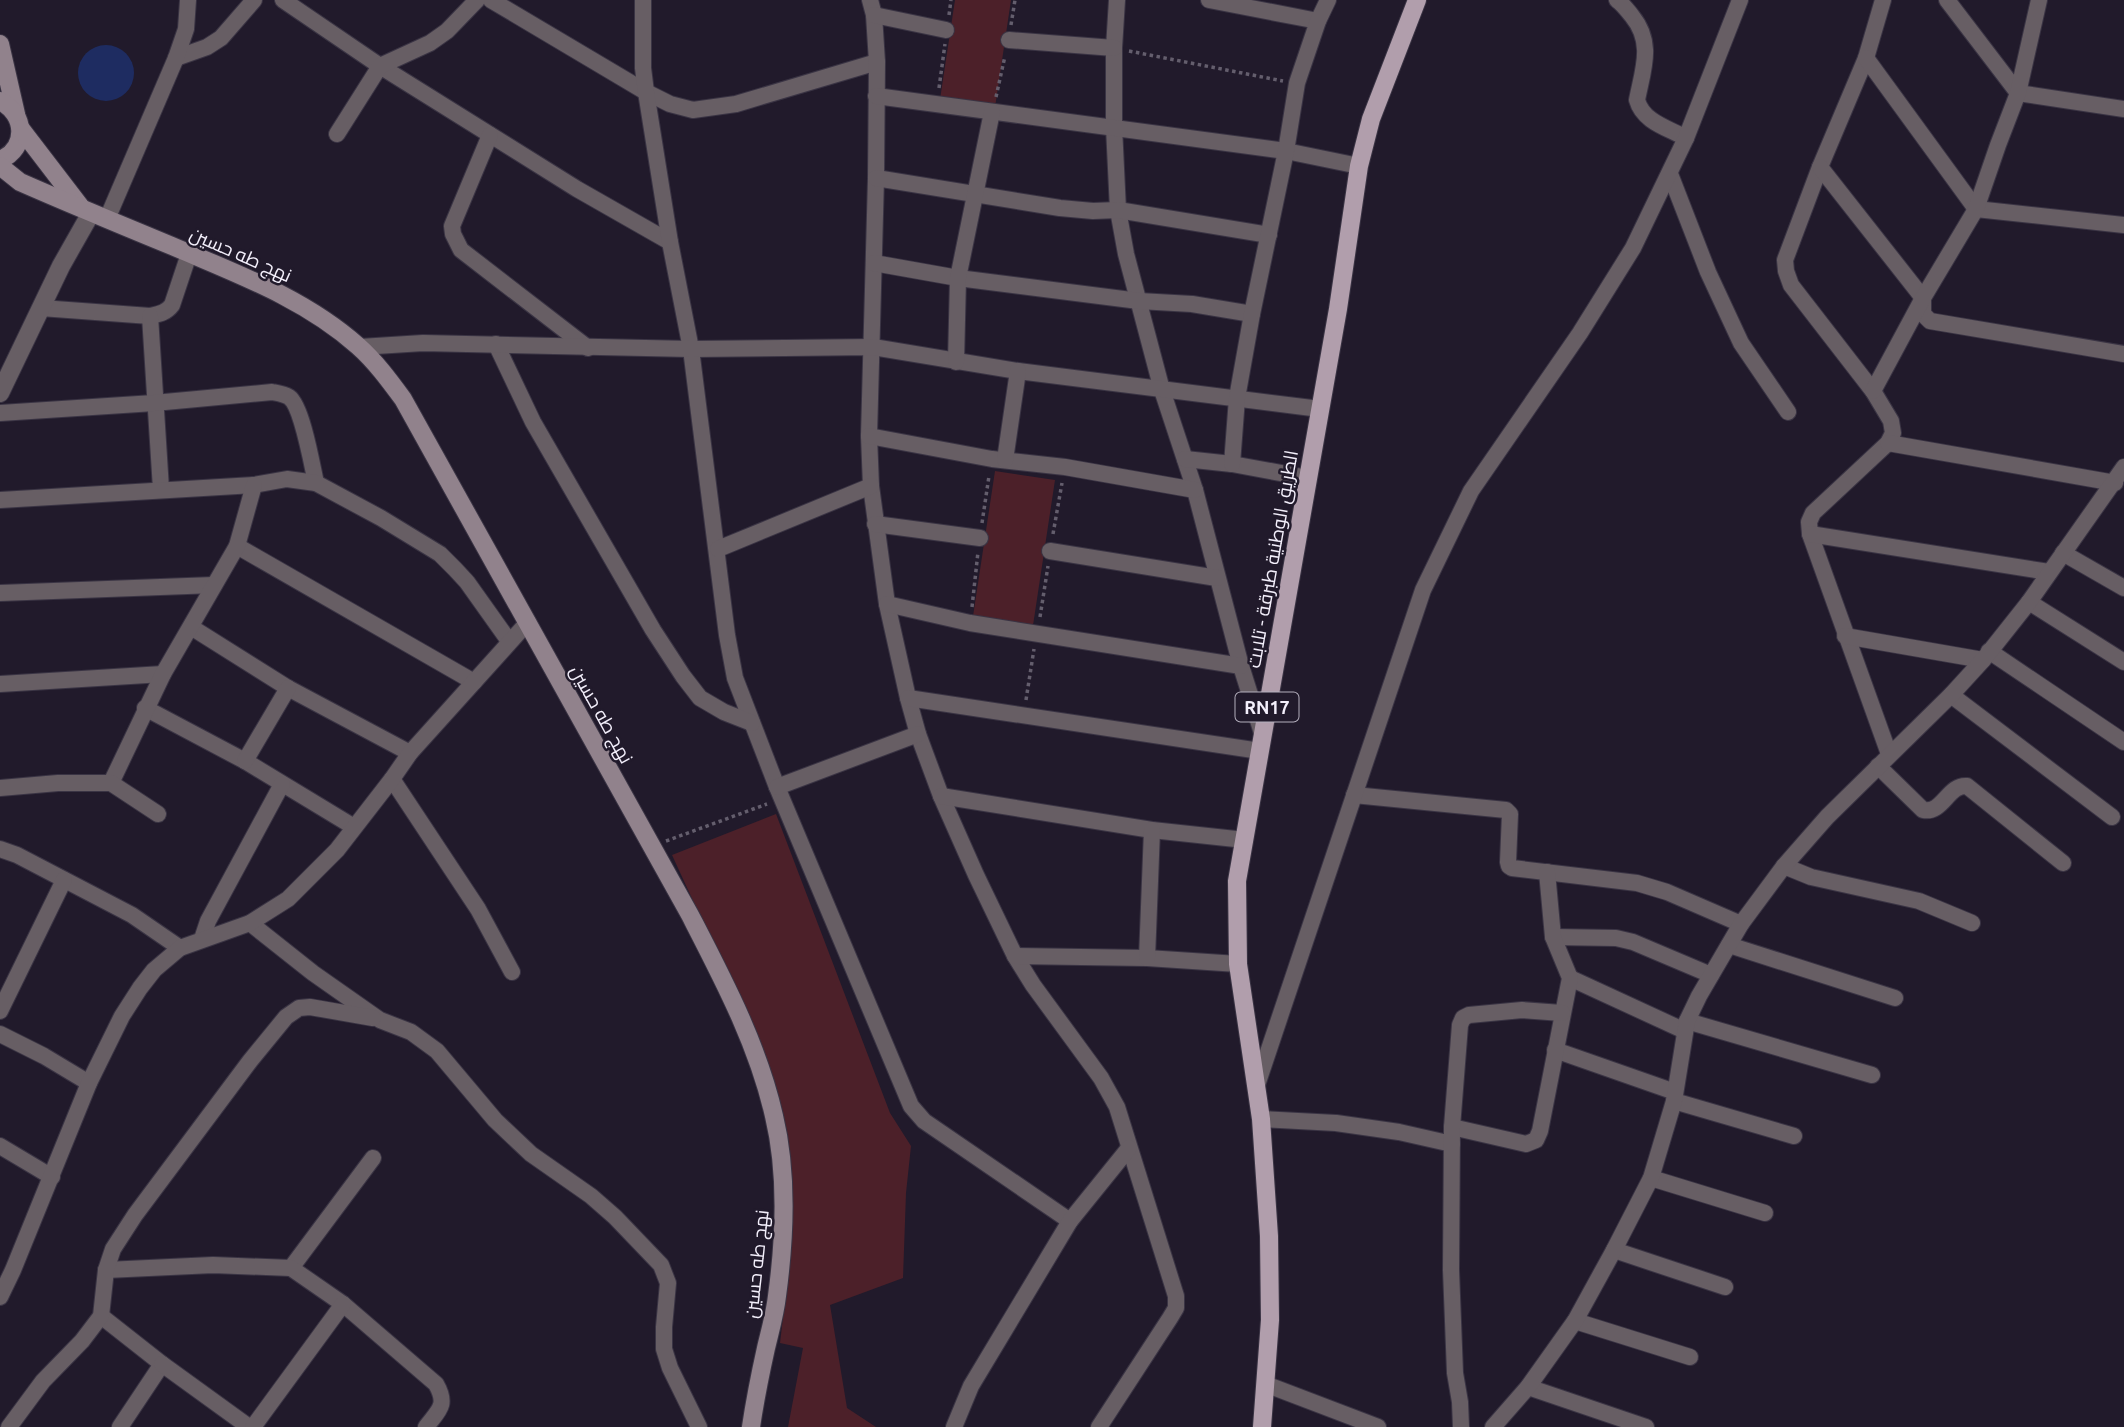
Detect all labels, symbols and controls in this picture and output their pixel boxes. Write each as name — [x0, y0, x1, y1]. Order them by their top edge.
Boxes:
street label: نهج طه حسين — [185, 222, 295, 289]
street label: الطريق الوطنية طبرقة - تلابت — [1242, 448, 1304, 670]
street label: نهج طه حسين — [563, 661, 638, 769]
road number: RN17 — [1236, 692, 1298, 722]
street label: نهج طه حسين — [739, 1209, 776, 1320]

